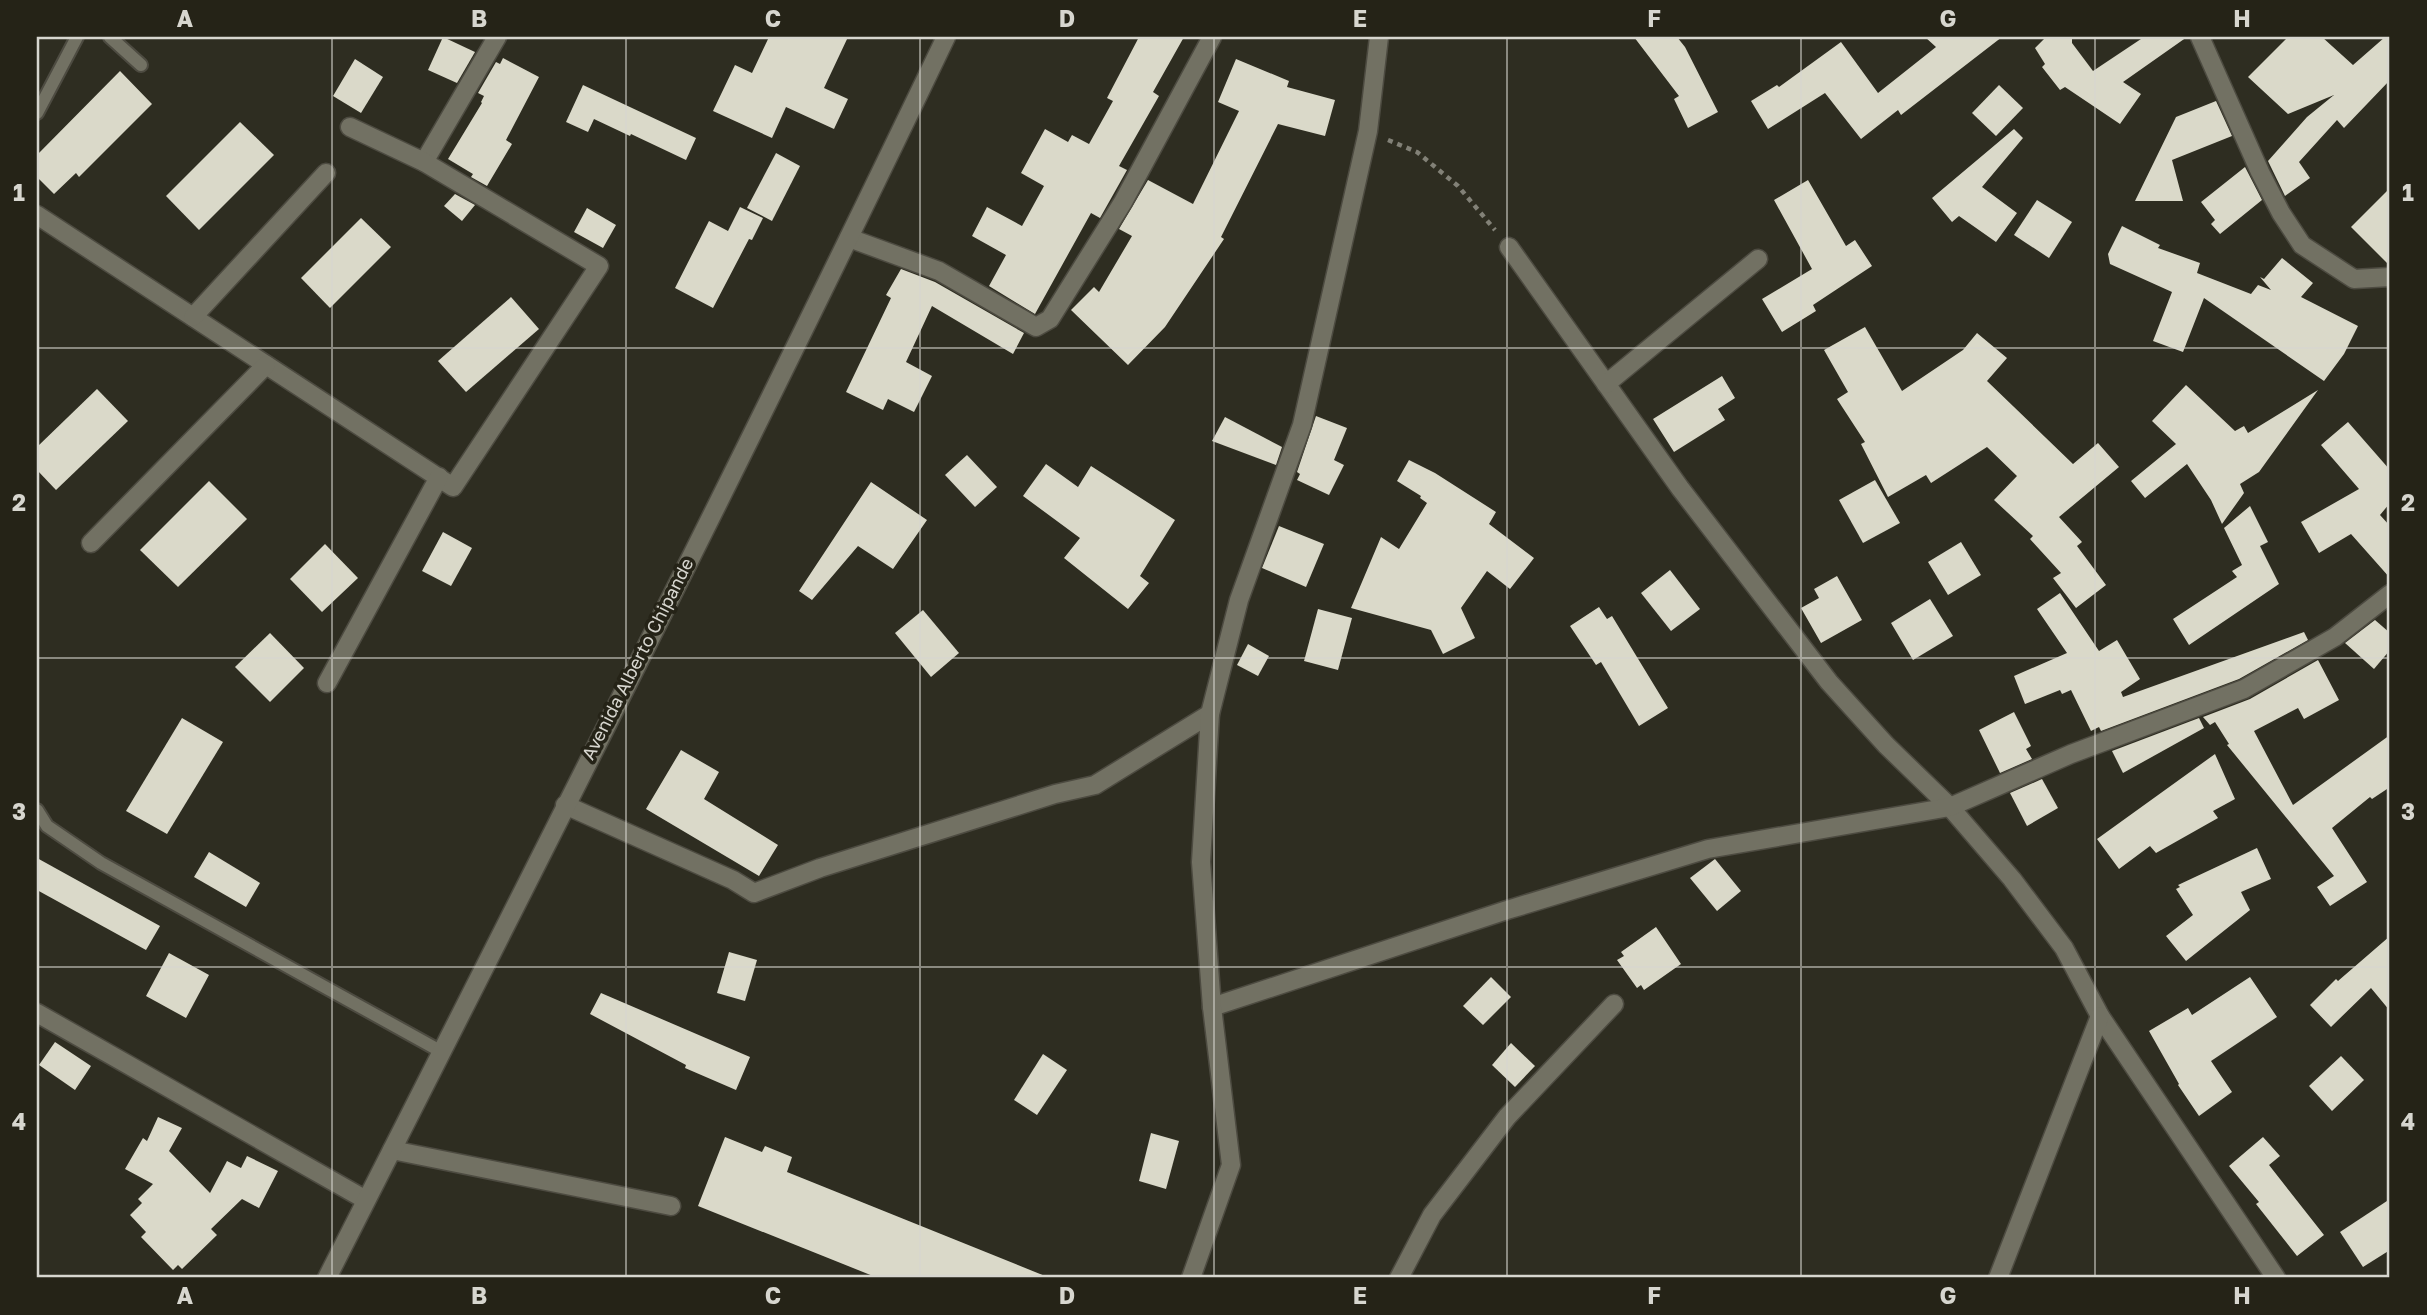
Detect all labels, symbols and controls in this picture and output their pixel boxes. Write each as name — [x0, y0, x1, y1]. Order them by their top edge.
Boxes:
text: A — [177, 4, 194, 32]
text: B — [471, 4, 487, 32]
text: C — [765, 4, 781, 32]
text: D — [1059, 4, 1075, 32]
text: E — [1353, 4, 1367, 32]
text: F — [1647, 4, 1661, 32]
text: G — [1940, 4, 1956, 32]
text: H — [2233, 4, 2251, 32]
text: 1 — [13, 178, 25, 206]
text: 1 — [2402, 178, 2414, 206]
text: 2 — [12, 488, 26, 516]
text: 2 — [2401, 488, 2415, 516]
street label: Avenida Alberto Chipande — [577, 554, 698, 763]
text: 3 — [12, 797, 26, 825]
text: 3 — [2401, 797, 2415, 825]
text: 4 — [12, 1107, 26, 1135]
text: 4 — [2401, 1107, 2415, 1135]
text: A — [177, 1281, 194, 1309]
text: B — [471, 1281, 487, 1309]
text: C — [765, 1281, 781, 1309]
text: D — [1059, 1281, 1075, 1309]
text: E — [1353, 1281, 1367, 1309]
text: F — [1647, 1281, 1661, 1309]
text: G — [1940, 1281, 1956, 1309]
text: H — [2233, 1281, 2251, 1309]

